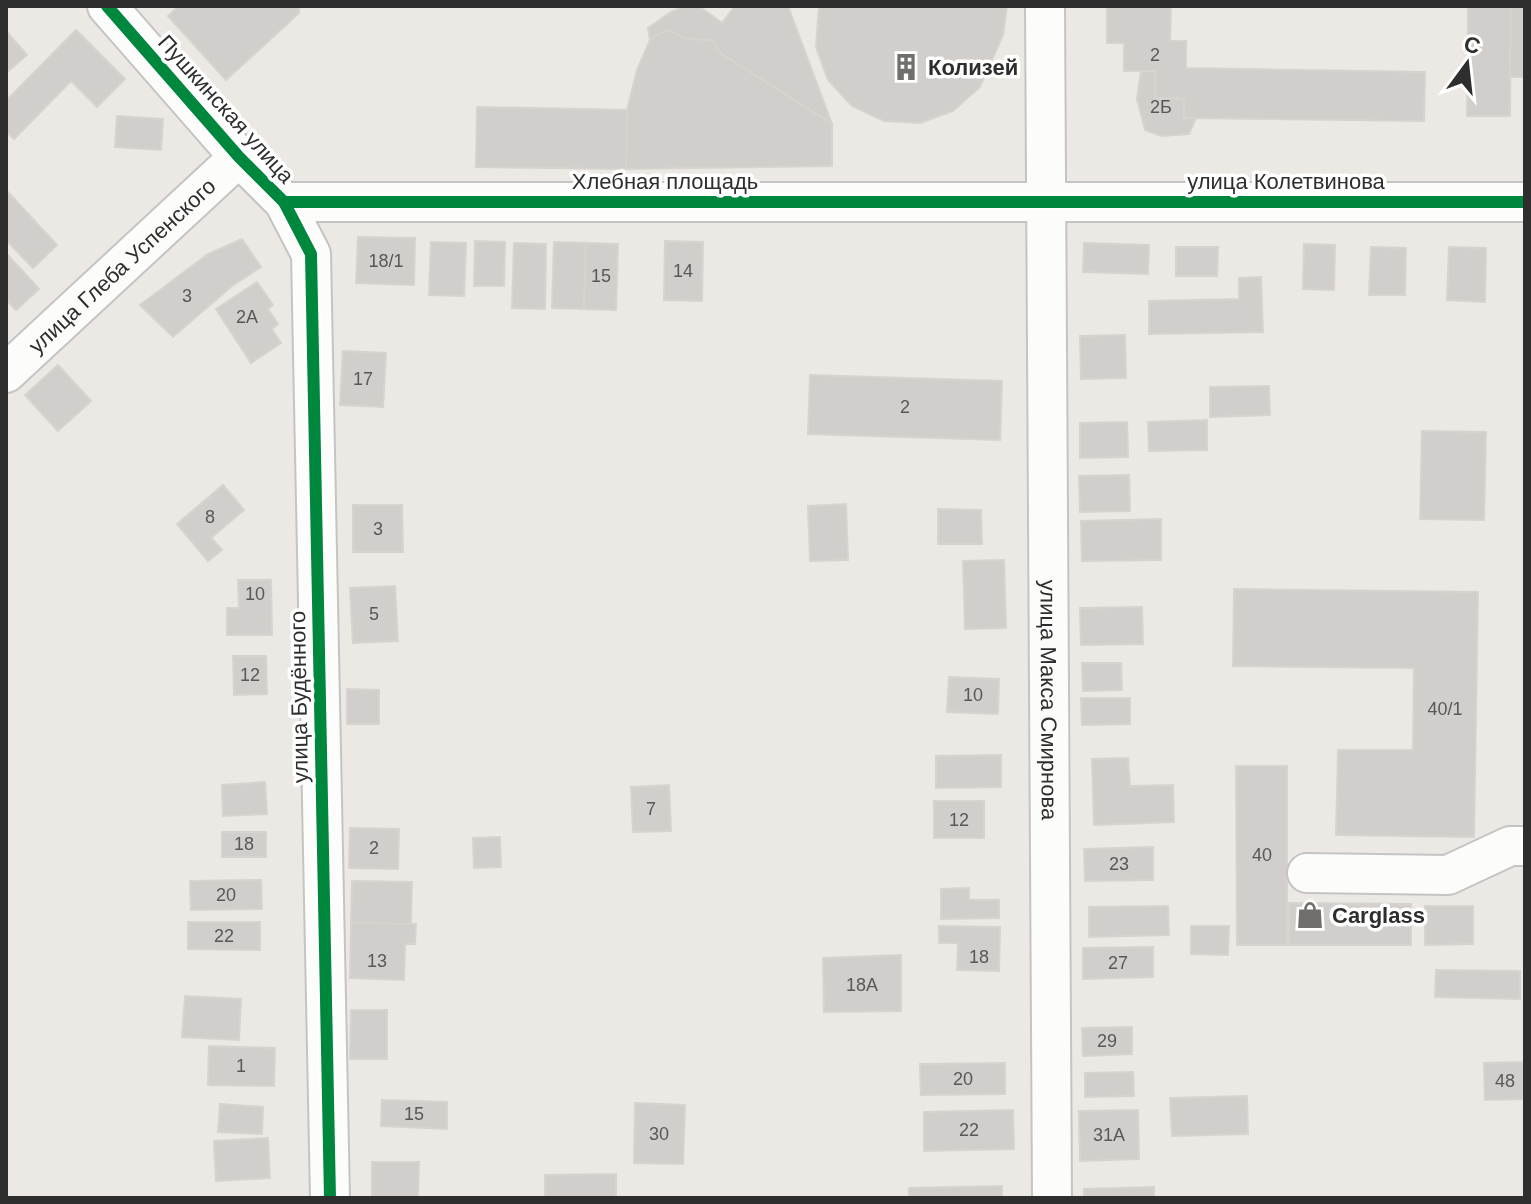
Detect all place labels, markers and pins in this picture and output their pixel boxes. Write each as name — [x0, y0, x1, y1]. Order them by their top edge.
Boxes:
building icon: Колизей — [891, 52, 921, 82]
place label: Колизей — [928, 55, 1018, 80]
shop icon: Carglass — [1295, 900, 1325, 930]
place label: Carglass — [1332, 903, 1425, 928]

